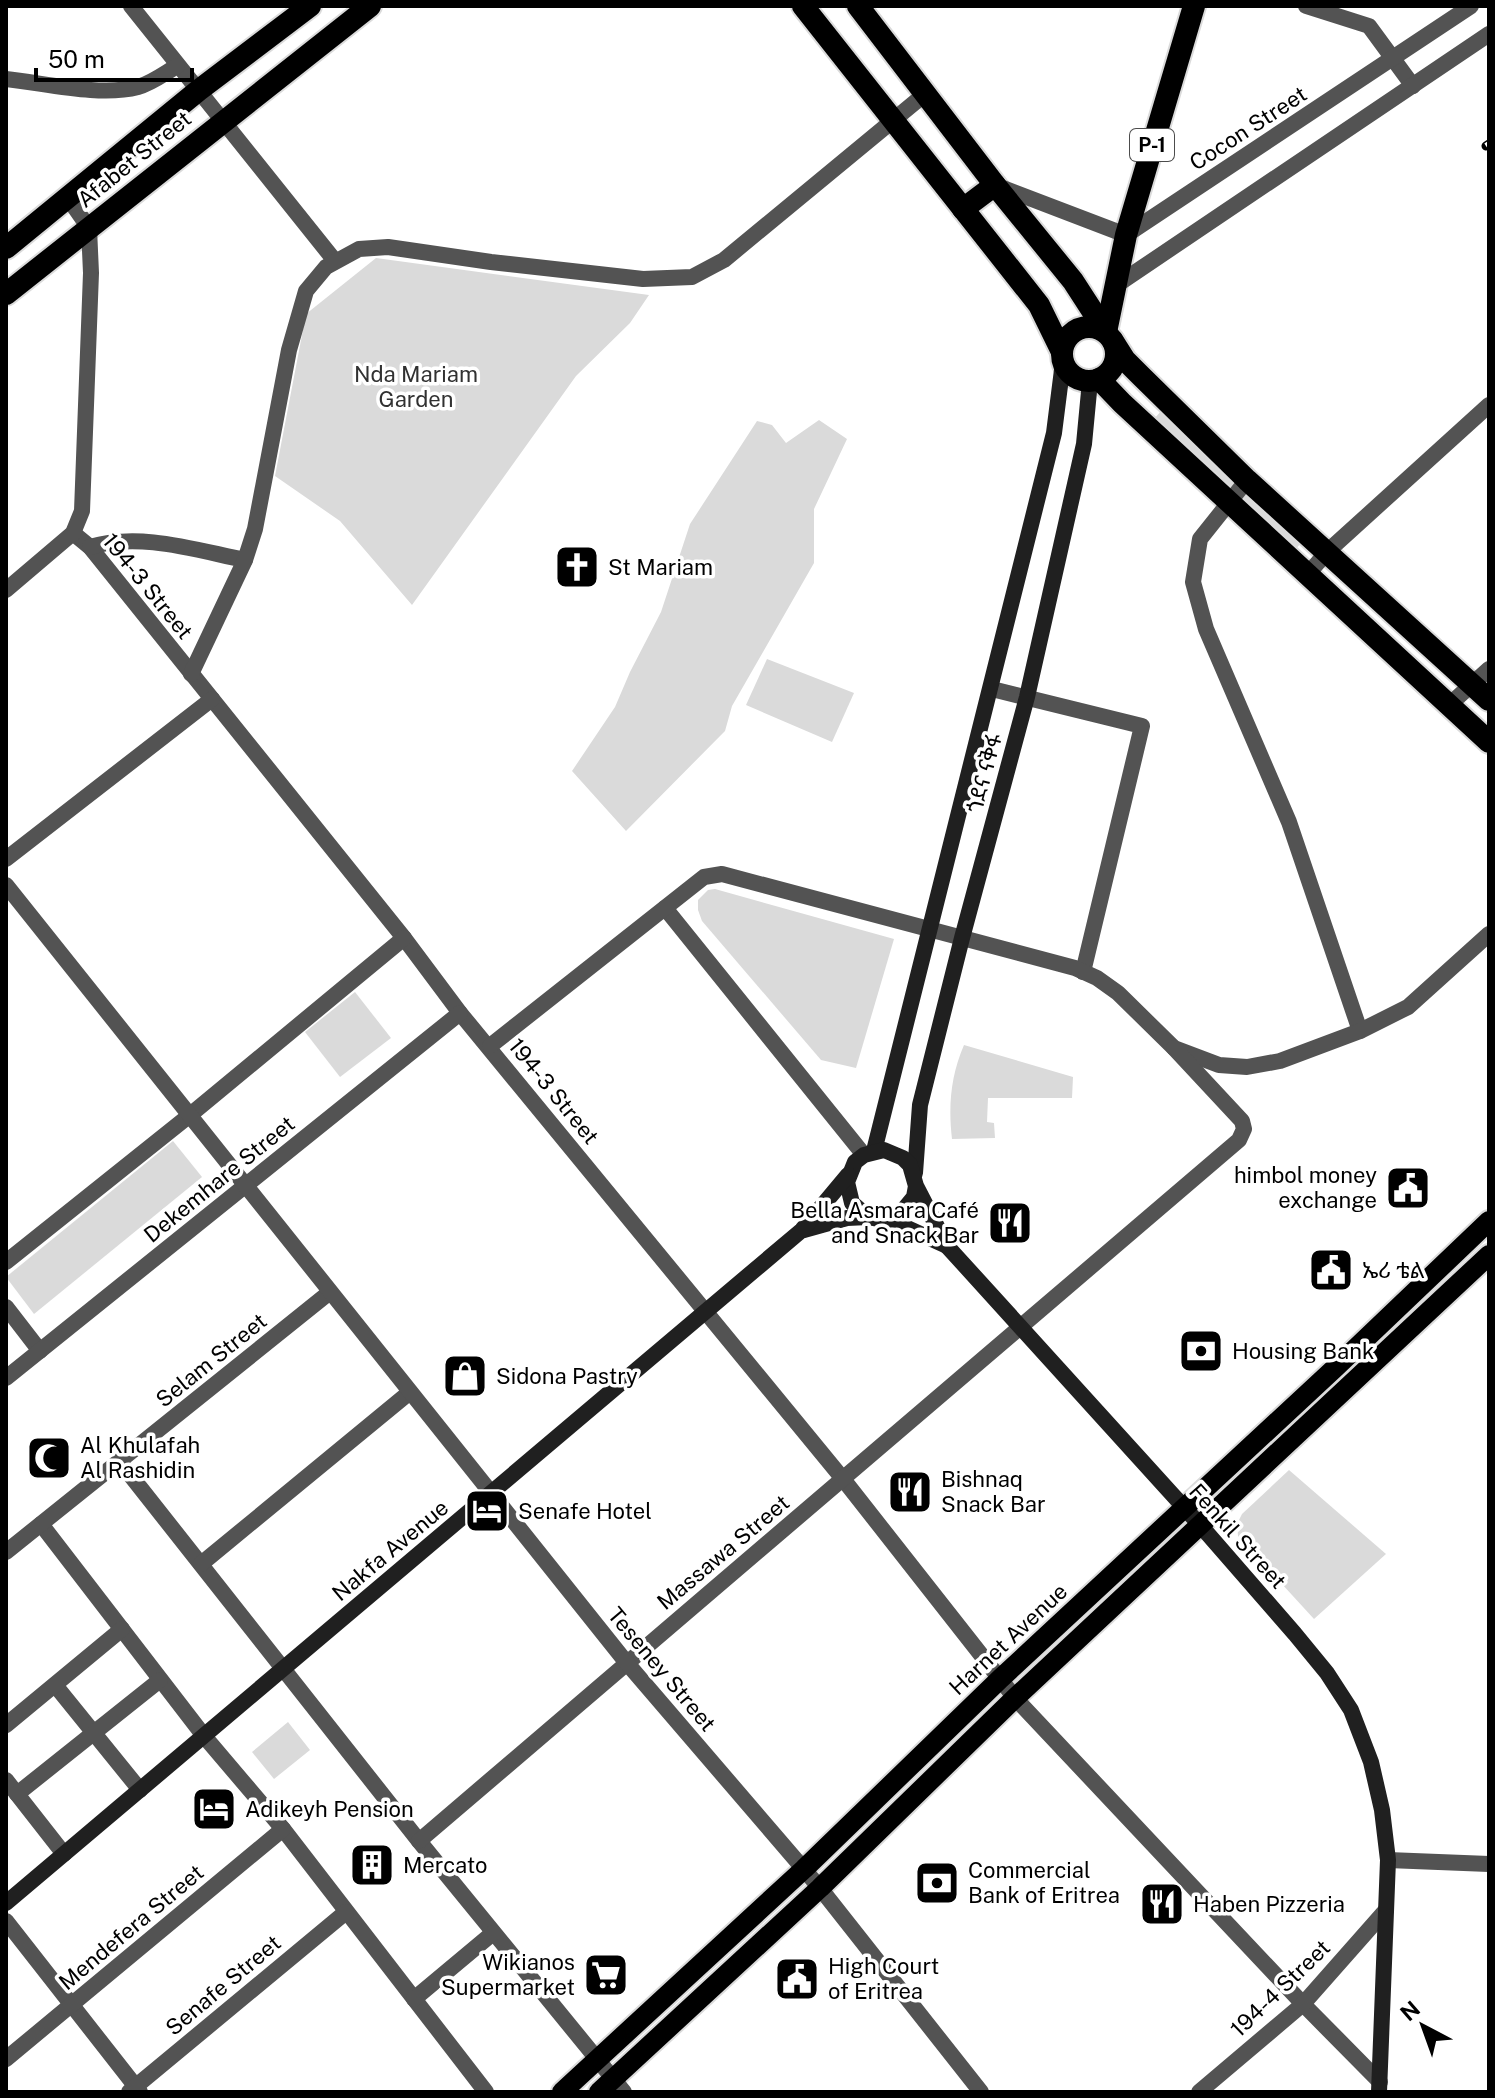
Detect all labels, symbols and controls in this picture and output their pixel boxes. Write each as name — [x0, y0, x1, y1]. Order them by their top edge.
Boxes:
scale bar — [36, 32, 192, 82]
text: 50 m — [48, 45, 105, 73]
street label: Cocon Street — [1185, 81, 1311, 175]
street label: Afabet Street — [72, 105, 196, 213]
road number: P-1 — [1130, 129, 1174, 161]
park label: Nda Mariam Garden — [354, 361, 478, 412]
street label: 194-3 Street — [98, 528, 198, 644]
church icon: St Mariam — [553, 543, 601, 591]
place label: St Mariam — [608, 554, 713, 580]
street label: ጎደና ናቅፋ — [961, 730, 1007, 816]
street label: 194-3 Street — [504, 1033, 604, 1149]
street label: Dekemhare Street — [138, 1110, 300, 1248]
place label: himbol money exchange — [1234, 1162, 1377, 1213]
public building icon: himbol money exchange — [1384, 1164, 1432, 1212]
place label: Bella Asmara Café and Snack Bar — [790, 1197, 979, 1248]
restaurant icon: Bella Asmara Café and Snack Bar — [986, 1199, 1034, 1247]
public building icon: ኤሪ ቴል — [1307, 1246, 1355, 1294]
place label: ኤሪ ቴል — [1362, 1257, 1425, 1283]
street label: Selam Street — [151, 1308, 271, 1412]
bank icon: Housing Bank — [1177, 1327, 1225, 1375]
place label: Housing Bank — [1232, 1338, 1374, 1364]
shop icon: Sidona Pastry — [441, 1352, 489, 1400]
place label: Sidona Pastry — [496, 1363, 638, 1389]
place label: Al Khulafah Al Rashidin — [80, 1432, 200, 1483]
mosque icon: Al Khulafah Al Rashidin — [25, 1434, 73, 1482]
place label: Bishnaq Snack Bar — [941, 1466, 1046, 1517]
restaurant icon: Bishnaq Snack Bar — [886, 1468, 934, 1516]
street label: Fenkil Street — [1184, 1478, 1292, 1594]
hotel icon: Senafe Hotel — [463, 1487, 511, 1535]
street label: Massawa Street — [652, 1489, 794, 1615]
street label: Nakfa Avenue — [327, 1494, 453, 1606]
place label: Senafe Hotel — [518, 1498, 652, 1524]
street label: Harnet Avenue — [944, 1578, 1072, 1700]
street label: Teseney Street — [603, 1602, 721, 1736]
hotel icon: Adikeyh Pension — [190, 1785, 238, 1833]
place label: Adikeyh Pension — [245, 1796, 414, 1822]
building icon: Mercato — [348, 1841, 396, 1889]
place label: Mercato — [403, 1852, 487, 1878]
place label: Commercial Bank of Eritrea — [968, 1857, 1120, 1908]
street label: Mendefera Street — [53, 1859, 209, 1995]
bank icon: Commercial Bank of Eritrea — [913, 1859, 961, 1907]
restaurant icon: Haben Pizzeria — [1138, 1880, 1186, 1928]
place label: Haben Pizzeria — [1193, 1891, 1345, 1917]
street label: Senafe Street — [160, 1929, 286, 2041]
street label: 194-4 Street — [1225, 1934, 1335, 2042]
place label: Wikianos Supermarket — [441, 1949, 575, 2000]
supermarket icon: Wikianos Supermarket — [582, 1951, 630, 1999]
place label: High Court of Eritrea — [828, 1953, 939, 2004]
public building icon: High Court of Eritrea — [773, 1955, 821, 2003]
north arrow — [1383, 1986, 1463, 2066]
text: N — [1395, 1995, 1425, 2026]

